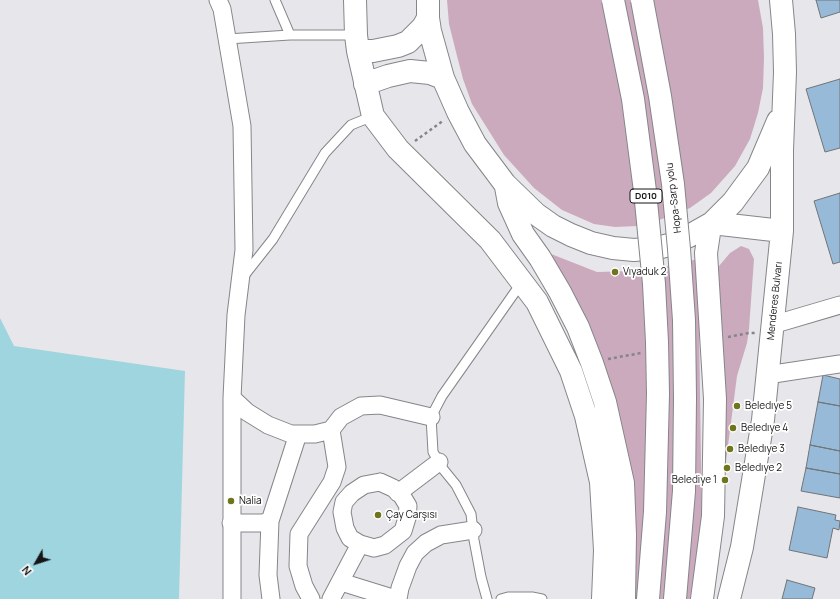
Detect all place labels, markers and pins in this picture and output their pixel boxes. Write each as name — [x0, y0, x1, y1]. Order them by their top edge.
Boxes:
place label: Vıyaduk 2 — [623, 266, 666, 278]
marker: Vıyaduk 2 — [610, 267, 620, 277]
place label: Beledıye 5 — [745, 400, 792, 412]
marker: Beledıye 5 — [732, 401, 742, 411]
place label: Beledıye 4 — [741, 422, 788, 434]
marker: Beledıye 4 — [728, 423, 738, 433]
place label: Beledıye 3 — [738, 443, 785, 455]
marker: Beledıye 3 — [725, 444, 735, 454]
place label: Beledıye 2 — [735, 462, 782, 474]
marker: Beledıye 2 — [722, 463, 732, 473]
place label: Belediye 1 — [672, 474, 717, 486]
marker: Belediye 1 — [720, 475, 730, 485]
place label: Nalia — [239, 495, 262, 507]
marker: Nalia — [226, 496, 236, 506]
place label: Çay Carşısı — [386, 509, 437, 521]
marker: Çay Carşısı — [373, 510, 383, 520]

